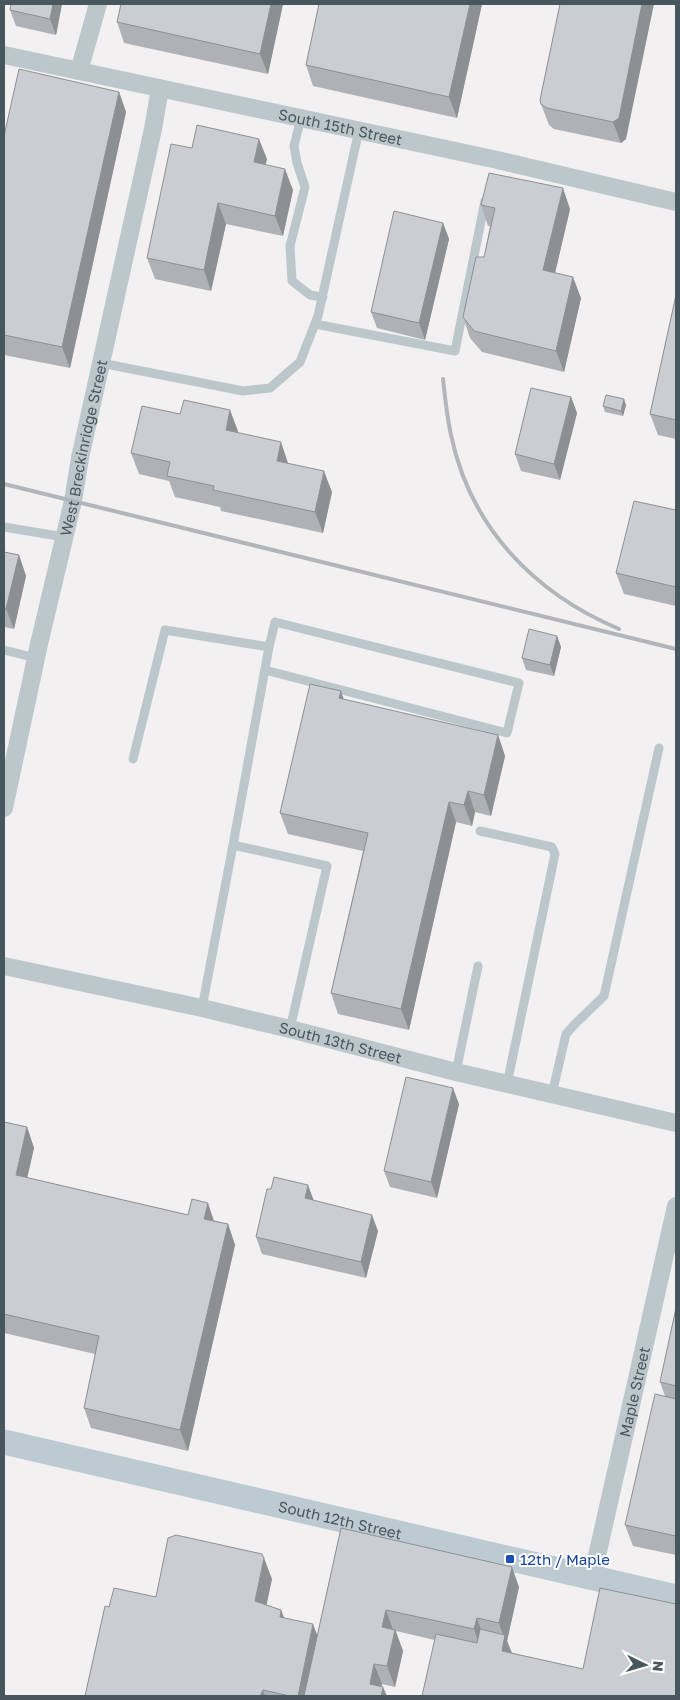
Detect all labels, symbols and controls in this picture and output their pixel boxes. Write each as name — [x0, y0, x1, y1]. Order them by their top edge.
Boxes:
street label: South 15th Street — [277, 105, 404, 148]
street label: West Breckinridge Street — [56, 358, 111, 538]
street label: South 13th Street — [277, 1018, 404, 1067]
street label: Maple Street — [615, 1345, 653, 1439]
street label: South 12th Street — [277, 1497, 404, 1542]
place label: 12th / Maple — [520, 1550, 610, 1568]
marker: 12th / Maple — [504, 1553, 516, 1565]
north arrow — [620, 1640, 670, 1690]
text: N — [650, 1660, 667, 1672]

